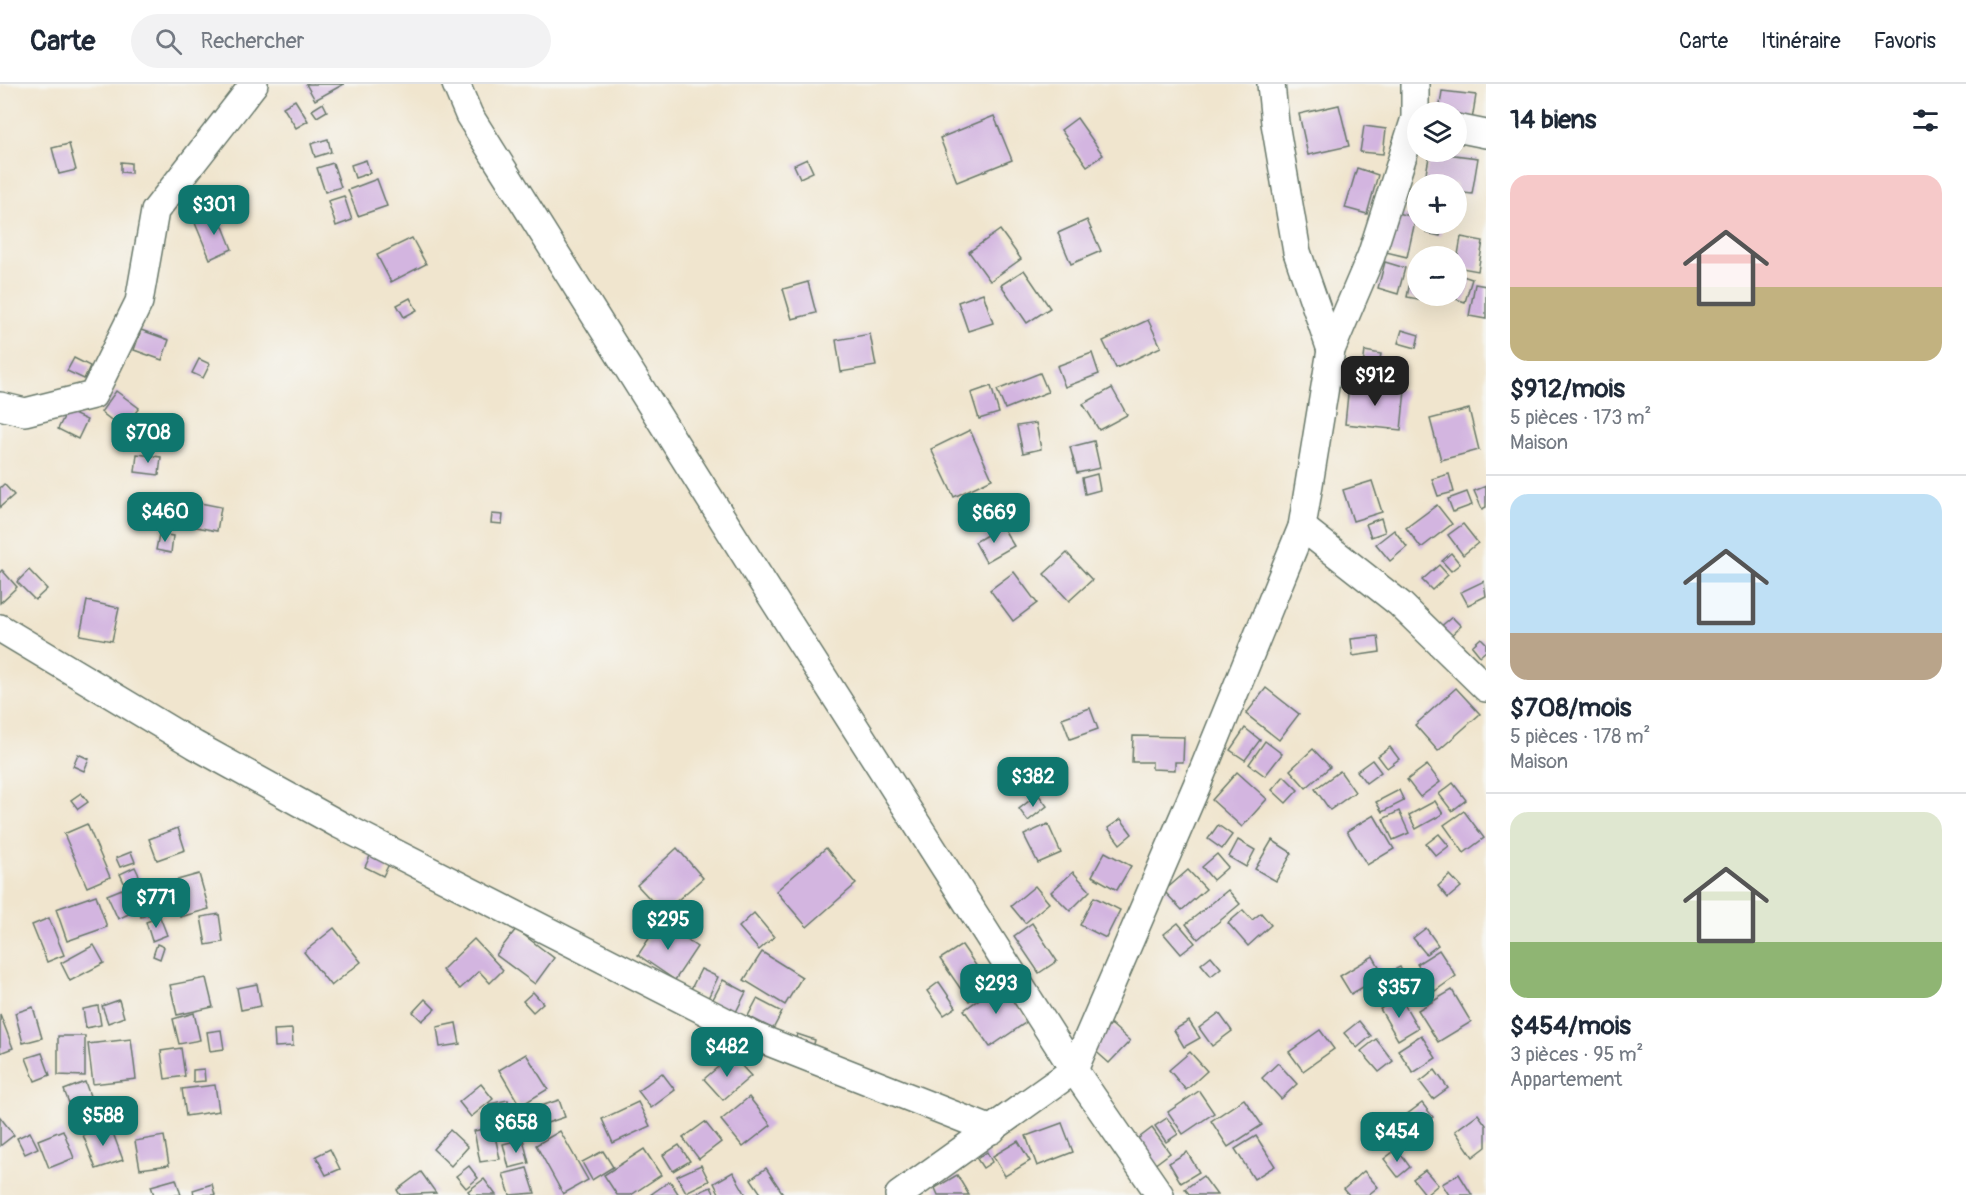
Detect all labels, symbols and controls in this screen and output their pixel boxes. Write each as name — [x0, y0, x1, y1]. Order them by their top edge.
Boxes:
search box — [131, 14, 551, 68]
text: Carte — [30, 24, 95, 59]
icon: search — [152, 25, 185, 58]
text: Rechercher — [200, 27, 304, 55]
text: Carte — [1679, 28, 1728, 55]
text: Itinéraire — [1761, 28, 1841, 55]
text: Favoris — [1874, 28, 1936, 55]
map controls — [1407, 102, 1467, 306]
button: layers — [1407, 102, 1467, 162]
text: 14 biens — [1510, 104, 1596, 136]
icon: filters — [1909, 104, 1942, 137]
button: + — [1407, 174, 1467, 234]
pin: $301 — [178, 185, 250, 236]
text: $301 — [192, 192, 236, 217]
icon: home — [1672, 214, 1780, 322]
button: − — [1407, 246, 1467, 306]
pin: $912 — [1339, 356, 1411, 407]
text: $912 — [1355, 363, 1395, 388]
text: $912/mois — [1510, 373, 1625, 405]
text: 5 pièces · 173 m² — [1510, 405, 1651, 430]
pin: $708 — [112, 413, 184, 464]
text: $708 — [125, 420, 171, 445]
text: Maison — [1510, 430, 1568, 455]
pin: $460 — [129, 492, 201, 543]
pin: $669 — [958, 493, 1030, 544]
text: $460 — [141, 499, 189, 524]
text: $669 — [972, 500, 1016, 525]
icon: home — [1672, 533, 1780, 641]
text: $708/mois — [1510, 692, 1631, 724]
text: 5 pièces · 178 m² — [1510, 724, 1650, 749]
text: Maison — [1510, 749, 1568, 774]
pin: $382 — [997, 757, 1069, 808]
text: $382 — [1011, 764, 1055, 789]
icon: home — [1672, 851, 1780, 959]
pin: $771 — [120, 878, 192, 929]
text: $771 — [136, 885, 176, 910]
pin: $295 — [632, 900, 704, 951]
text: $295 — [646, 907, 690, 932]
pin: $293 — [960, 964, 1032, 1015]
pin: $357 — [1363, 968, 1435, 1019]
text: $293 — [974, 971, 1018, 996]
text: $357 — [1377, 975, 1421, 1000]
text: $454/mois — [1510, 1010, 1631, 1042]
pin: $482 — [691, 1027, 763, 1078]
text: $482 — [705, 1034, 749, 1059]
text: 3 pièces · 95 m² — [1510, 1042, 1643, 1067]
text: Appartement — [1510, 1067, 1622, 1092]
pin: $588 — [67, 1096, 139, 1147]
text: $588 — [82, 1103, 124, 1128]
pin: $658 — [480, 1103, 552, 1154]
text: $658 — [494, 1110, 538, 1135]
pin: $454 — [1361, 1112, 1433, 1163]
text: $454 — [1375, 1119, 1419, 1144]

